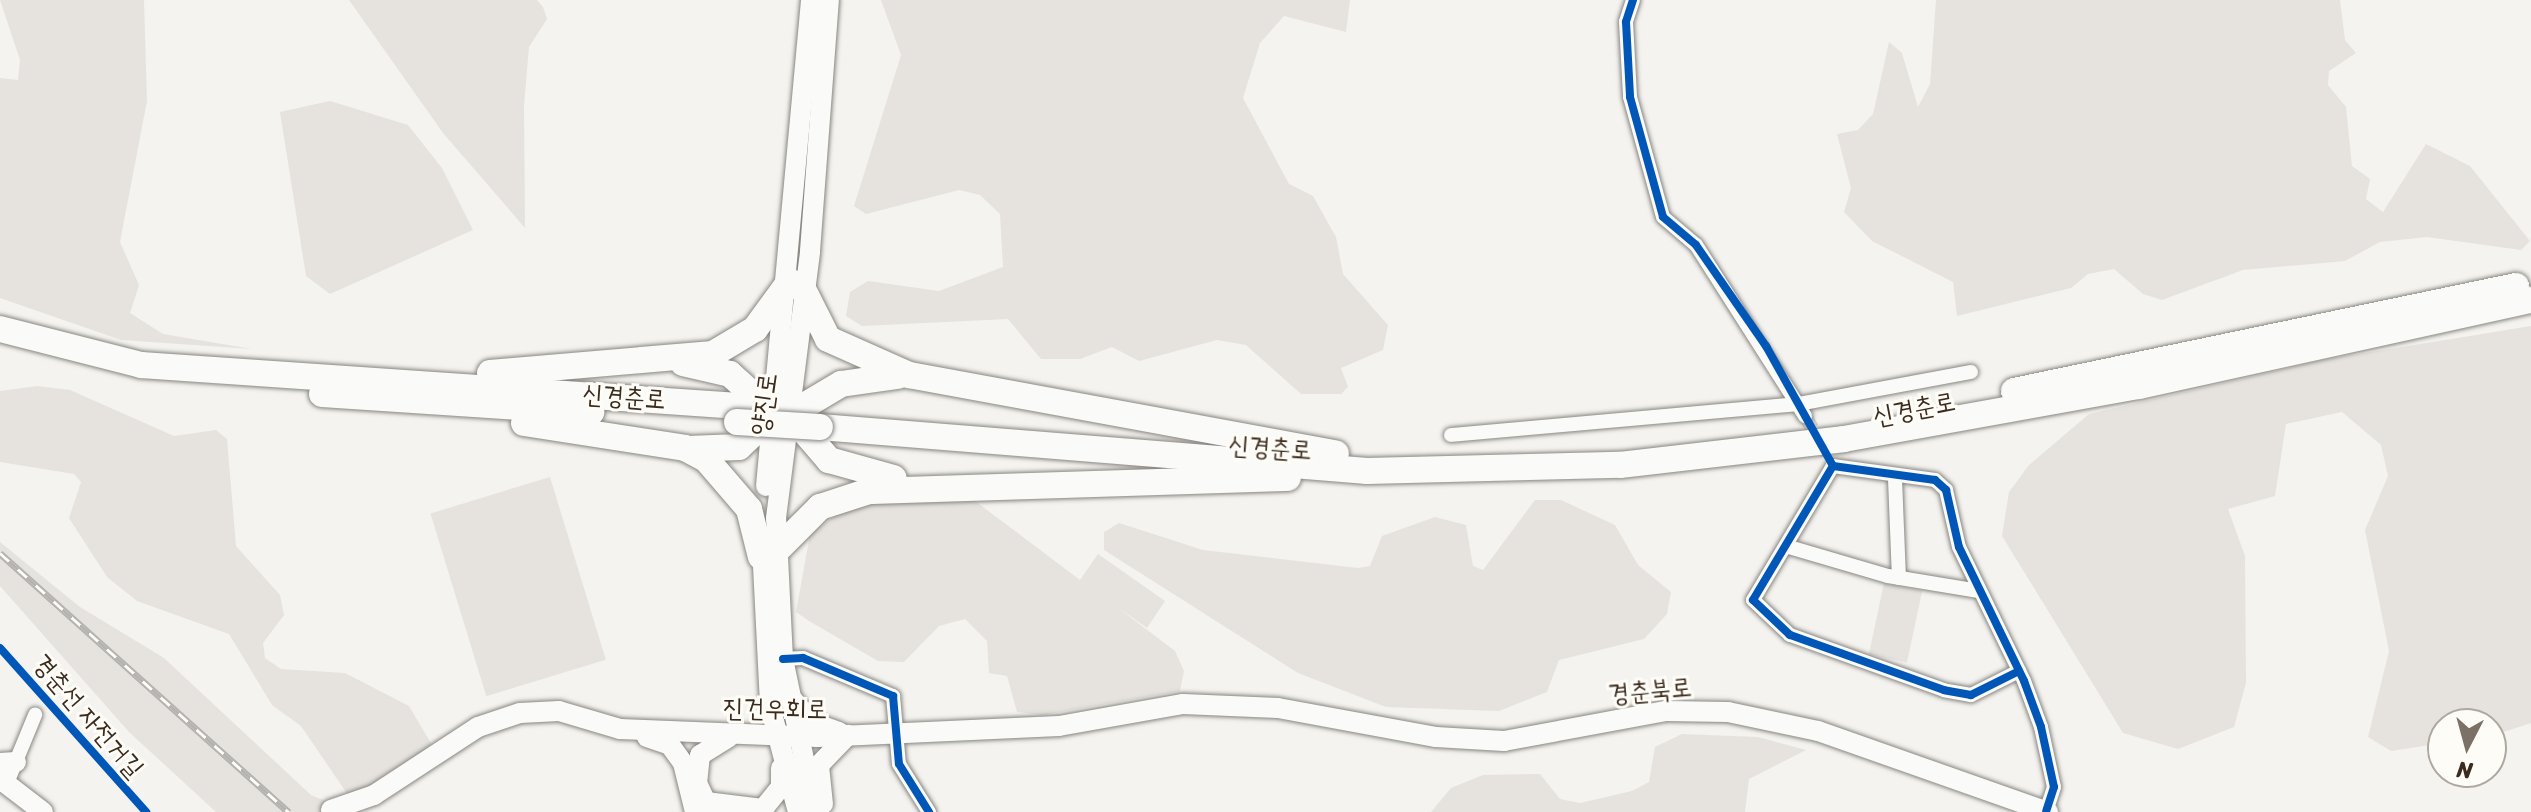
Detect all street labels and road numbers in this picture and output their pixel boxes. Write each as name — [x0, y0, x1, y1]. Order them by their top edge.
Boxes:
street label: 양진로 — [744, 371, 784, 437]
street label: 신경춘로 — [581, 379, 667, 415]
street label: 신경춘로 — [1870, 386, 1958, 432]
street label: 신경춘로 — [1227, 430, 1313, 466]
street label: 경춘선 자전거길 — [26, 648, 150, 784]
street label: 경춘북로 — [1607, 672, 1693, 710]
street label: 진건우회로 — [722, 692, 828, 726]

